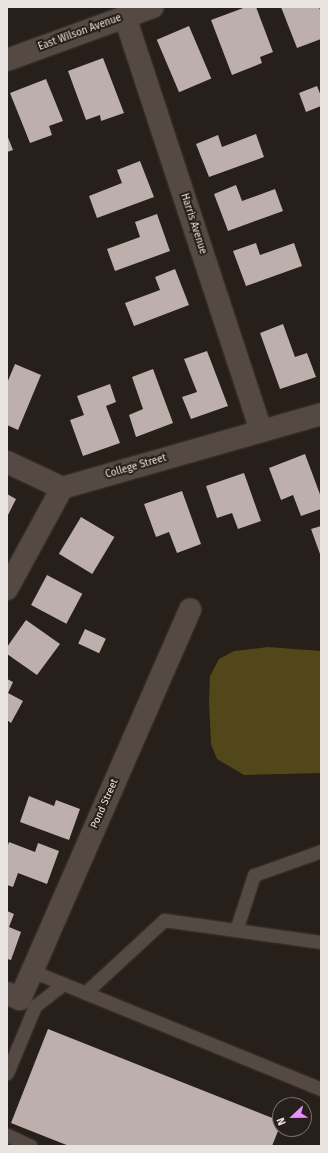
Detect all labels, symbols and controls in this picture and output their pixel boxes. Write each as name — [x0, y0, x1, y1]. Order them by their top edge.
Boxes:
street label: East Wilson Avenue — [37, 12, 123, 54]
street label: Harris Avenue — [178, 192, 208, 256]
street label: College Street — [104, 453, 168, 481]
street label: Pond Street — [89, 777, 121, 831]
north arrow — [272, 1097, 312, 1137]
text: N — [274, 1115, 289, 1127]

